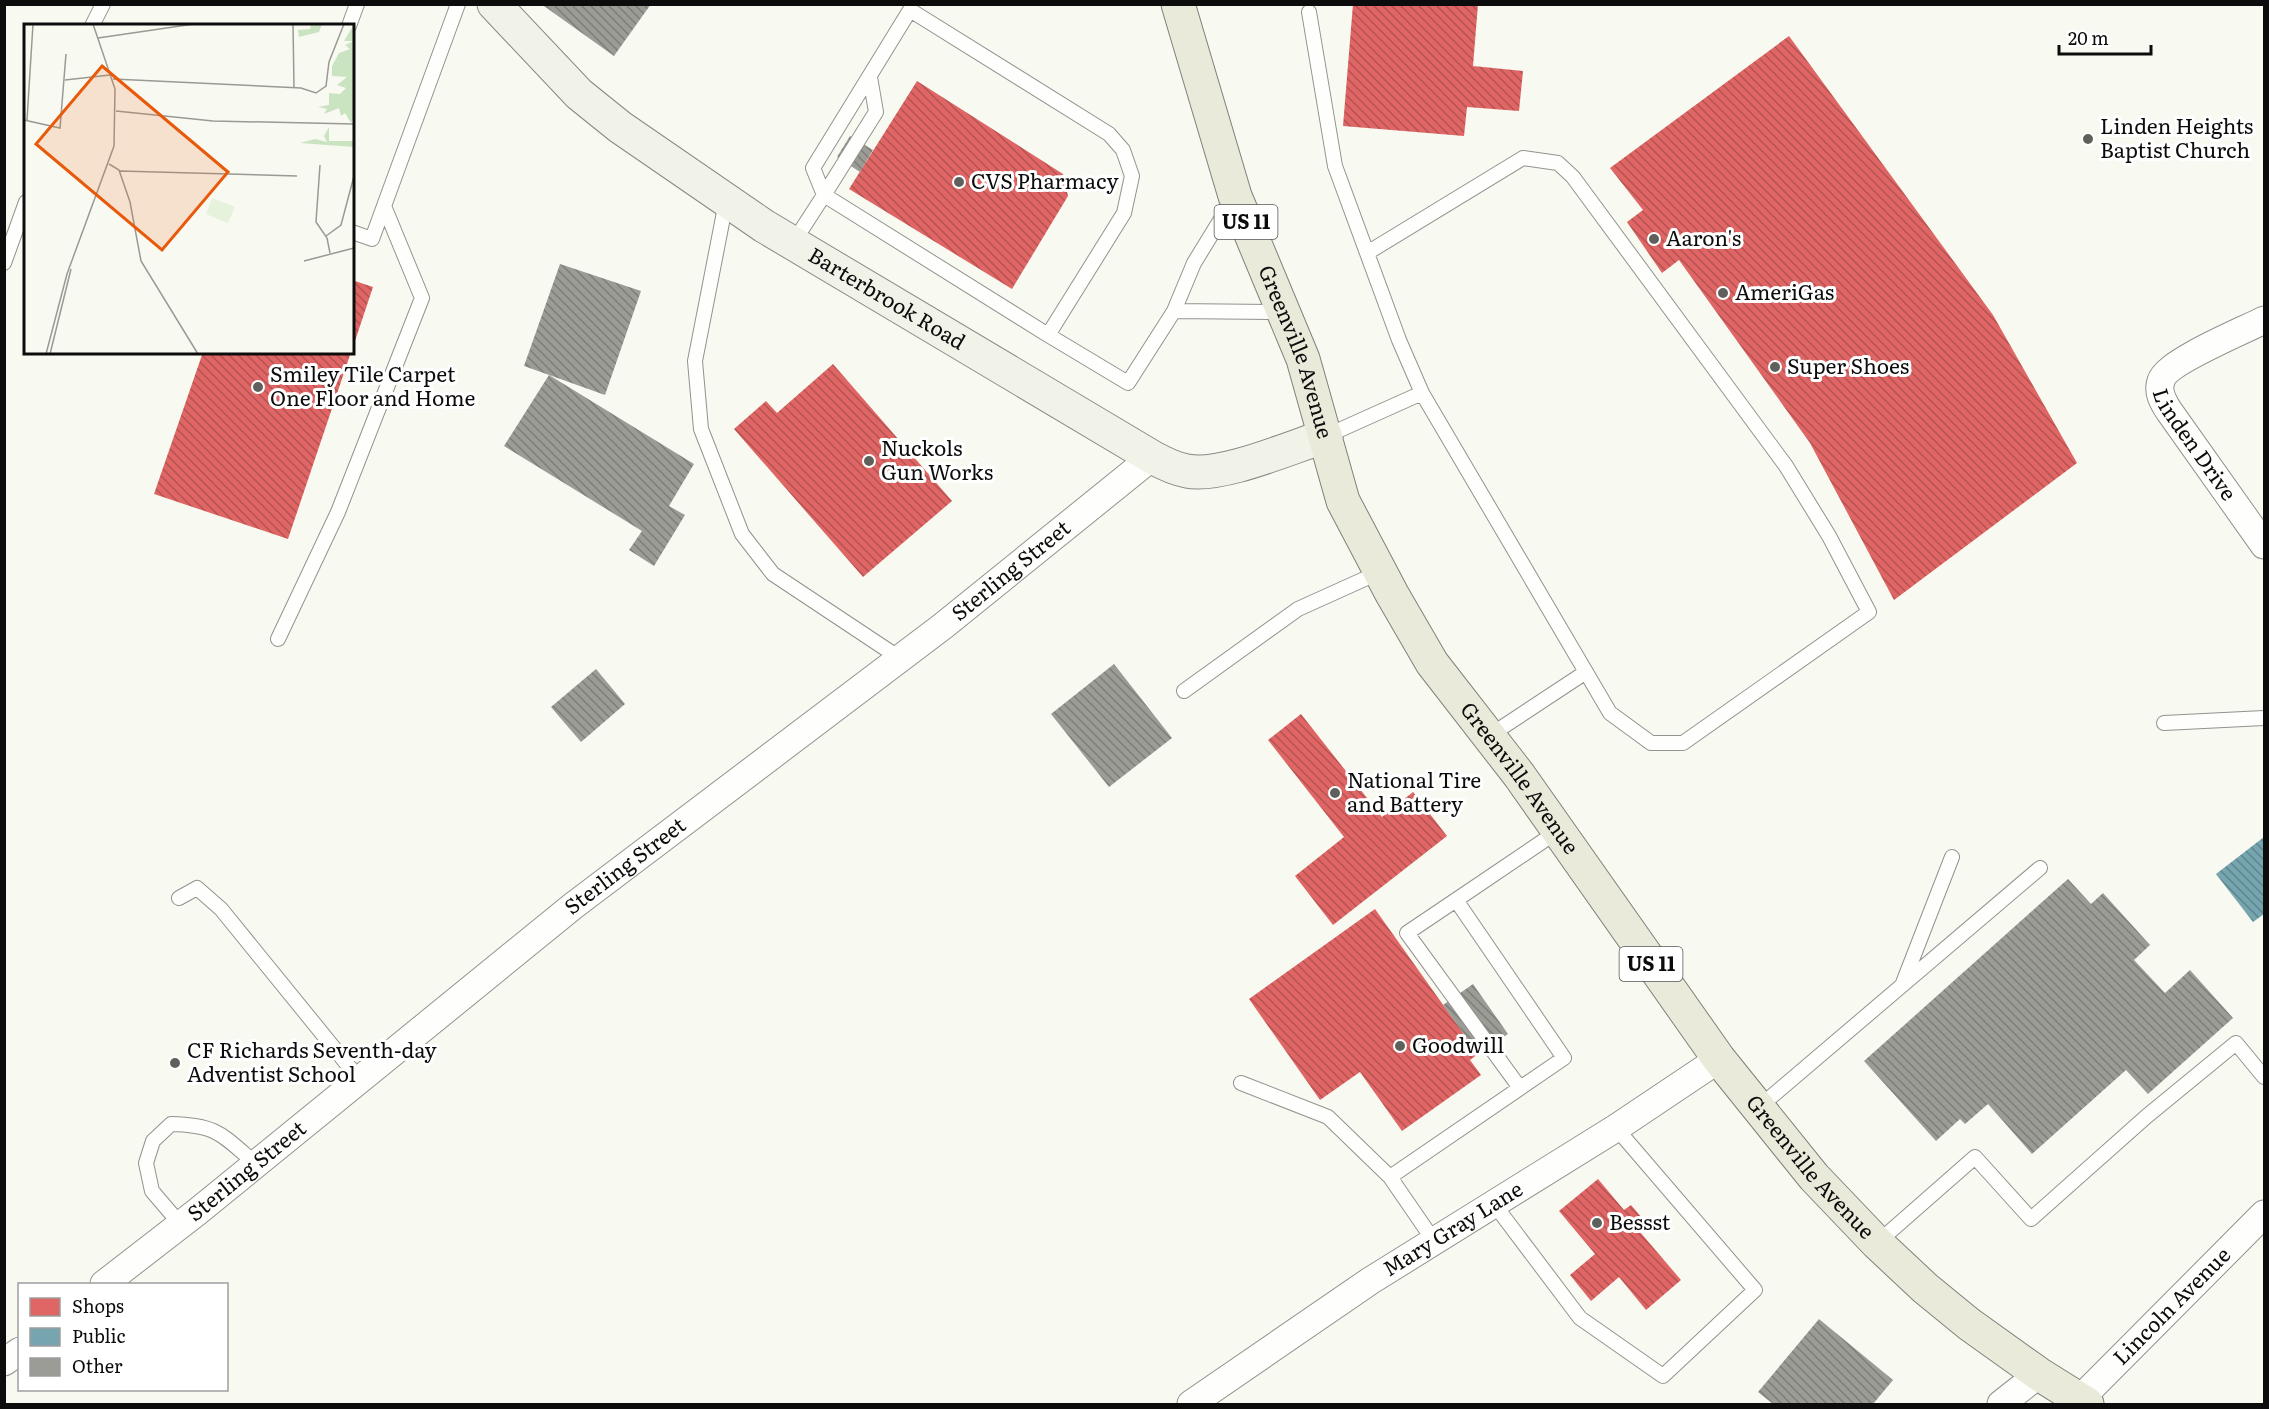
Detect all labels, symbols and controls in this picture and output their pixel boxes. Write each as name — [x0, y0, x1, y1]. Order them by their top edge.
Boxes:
scale bar — [2059, 18, 2150, 56]
inset map — [24, 24, 354, 354]
text: 20 m — [2068, 24, 2109, 51]
place label: Linden Heights Baptist Church — [2100, 109, 2253, 164]
marker: Linden Heights Baptist Church — [2081, 132, 2095, 146]
place label: CVS Pharmacy — [971, 164, 1120, 195]
marker: CVS Pharmacy — [952, 175, 966, 189]
road number: US 11 — [1214, 205, 1278, 239]
place label: Aaron's — [1666, 221, 1741, 252]
marker: Aaron's — [1647, 232, 1661, 246]
street label: Barterbrook Road — [804, 238, 973, 356]
street label: Greenville Avenue — [1252, 260, 1343, 442]
place label: AmeriGas — [1735, 275, 1834, 306]
marker: AmeriGas — [1716, 286, 1730, 300]
place label: Super Shoes — [1787, 349, 1909, 380]
place label: Smiley Tile Carpet One Floor and Home — [270, 357, 475, 412]
marker: Super Shoes — [1768, 360, 1782, 374]
marker: Smiley Tile Carpet One Floor and Home — [251, 380, 265, 394]
street label: Linden Drive — [2147, 384, 2246, 506]
place label: Nuckols Gun Works — [881, 431, 993, 486]
marker: Nuckols Gun Works — [862, 454, 876, 468]
street label: Sterling Street — [943, 511, 1076, 627]
street label: Greenville Avenue — [1455, 694, 1588, 859]
place label: National Tire and Battery — [1347, 763, 1481, 818]
marker: National Tire and Battery — [1328, 786, 1342, 800]
street label: Sterling Street — [556, 808, 691, 920]
road number: US 11 — [1620, 947, 1682, 981]
place label: Goodwill — [1412, 1028, 1504, 1059]
place label: CF Richards Seventh-day Adventist School — [187, 1033, 437, 1088]
marker: Goodwill — [1393, 1039, 1407, 1053]
marker: CF Richards Seventh-day Adventist School — [168, 1056, 182, 1070]
street label: Greenville Avenue — [1740, 1087, 1883, 1245]
street label: Sterling Street — [180, 1111, 312, 1227]
street label: Mary Gray Lane — [1376, 1172, 1528, 1282]
place label: Bessst — [1609, 1205, 1671, 1236]
marker: Bessst — [1590, 1216, 1604, 1230]
street label: Lincoln Avenue — [2105, 1239, 2236, 1371]
legend — [18, 1283, 228, 1391]
text: Shops — [72, 1292, 124, 1319]
text: Public — [72, 1322, 126, 1349]
text: Other — [72, 1352, 123, 1379]

